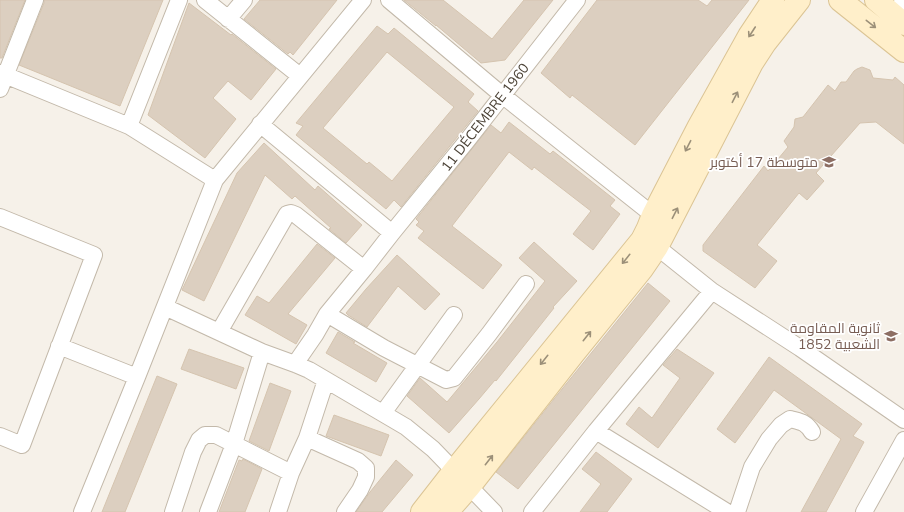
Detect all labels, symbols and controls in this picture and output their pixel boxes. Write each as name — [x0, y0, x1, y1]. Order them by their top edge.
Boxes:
one-way arrow — [865, 20, 876, 29]
one-way arrow — [747, 27, 756, 38]
street label: 11 DÉCEMBRE 1960 — [437, 59, 534, 175]
one-way arrow — [732, 91, 739, 103]
one-way arrow — [684, 140, 691, 152]
place label: متوسطة 17 أكتوبر — [709, 153, 818, 172]
school or university icon: متوسطة 17 أكتوبر — [821, 154, 837, 170]
one-way arrow — [672, 207, 680, 219]
one-way arrow — [622, 254, 631, 265]
place label: ثانوية المقاومة الشعبية 1852 — [790, 319, 880, 354]
school or university icon: ثانوية المقاومة الشعبية 1852 — [883, 328, 899, 344]
one-way arrow — [583, 331, 592, 341]
one-way arrow — [539, 355, 548, 365]
one-way arrow — [485, 454, 494, 465]

